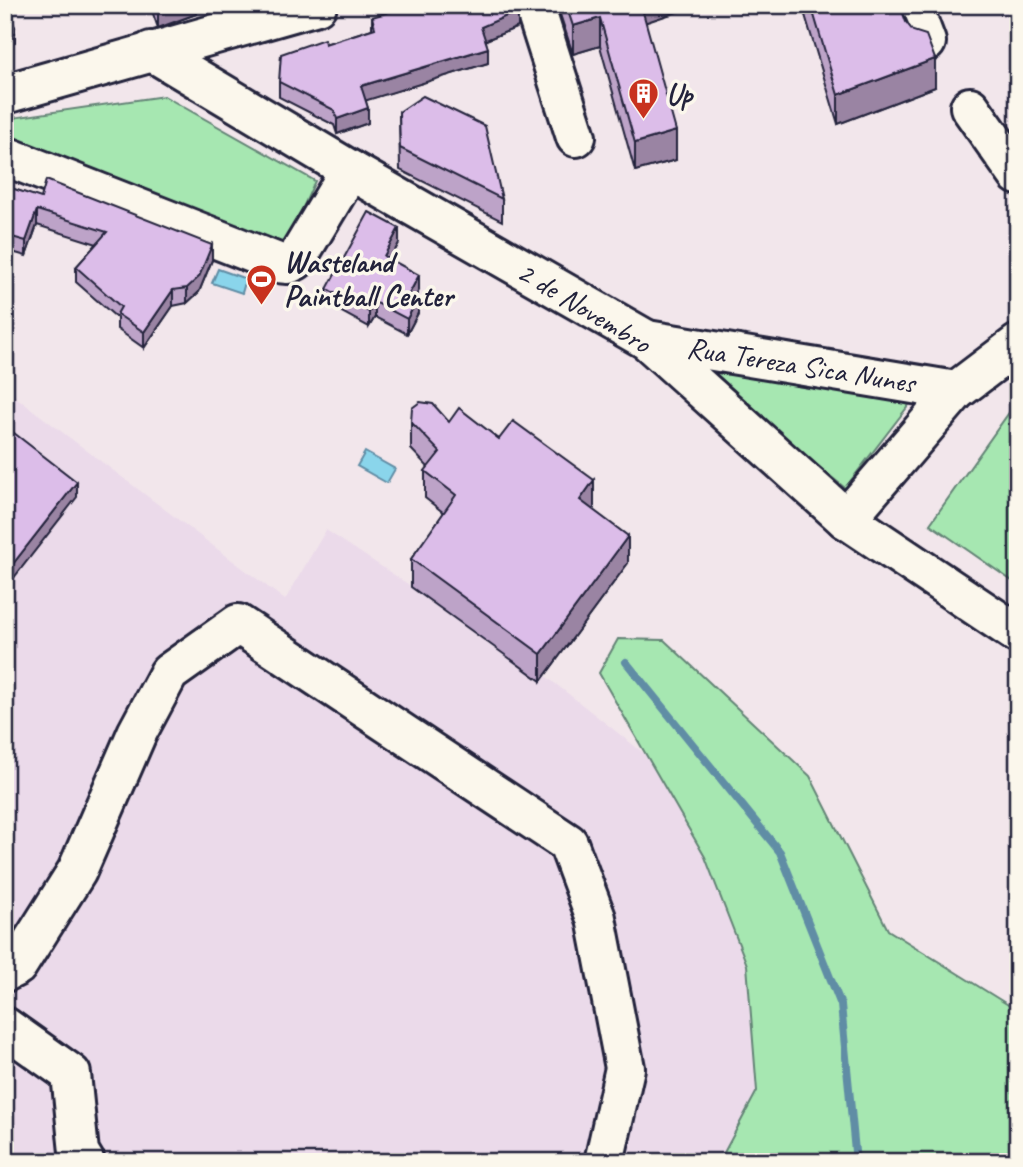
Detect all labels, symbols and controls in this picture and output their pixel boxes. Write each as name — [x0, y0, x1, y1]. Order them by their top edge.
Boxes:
place label: Up — [666, 75, 695, 113]
building icon: Up — [626, 77, 660, 121]
place label: Wasteland Paintball Center — [284, 243, 456, 315]
street label: 2 de Novembro — [510, 252, 659, 362]
sports icon: Wasteland Paintball Center — [244, 262, 278, 306]
street label: Rua Tereza Sica Nunes — [684, 328, 920, 402]

